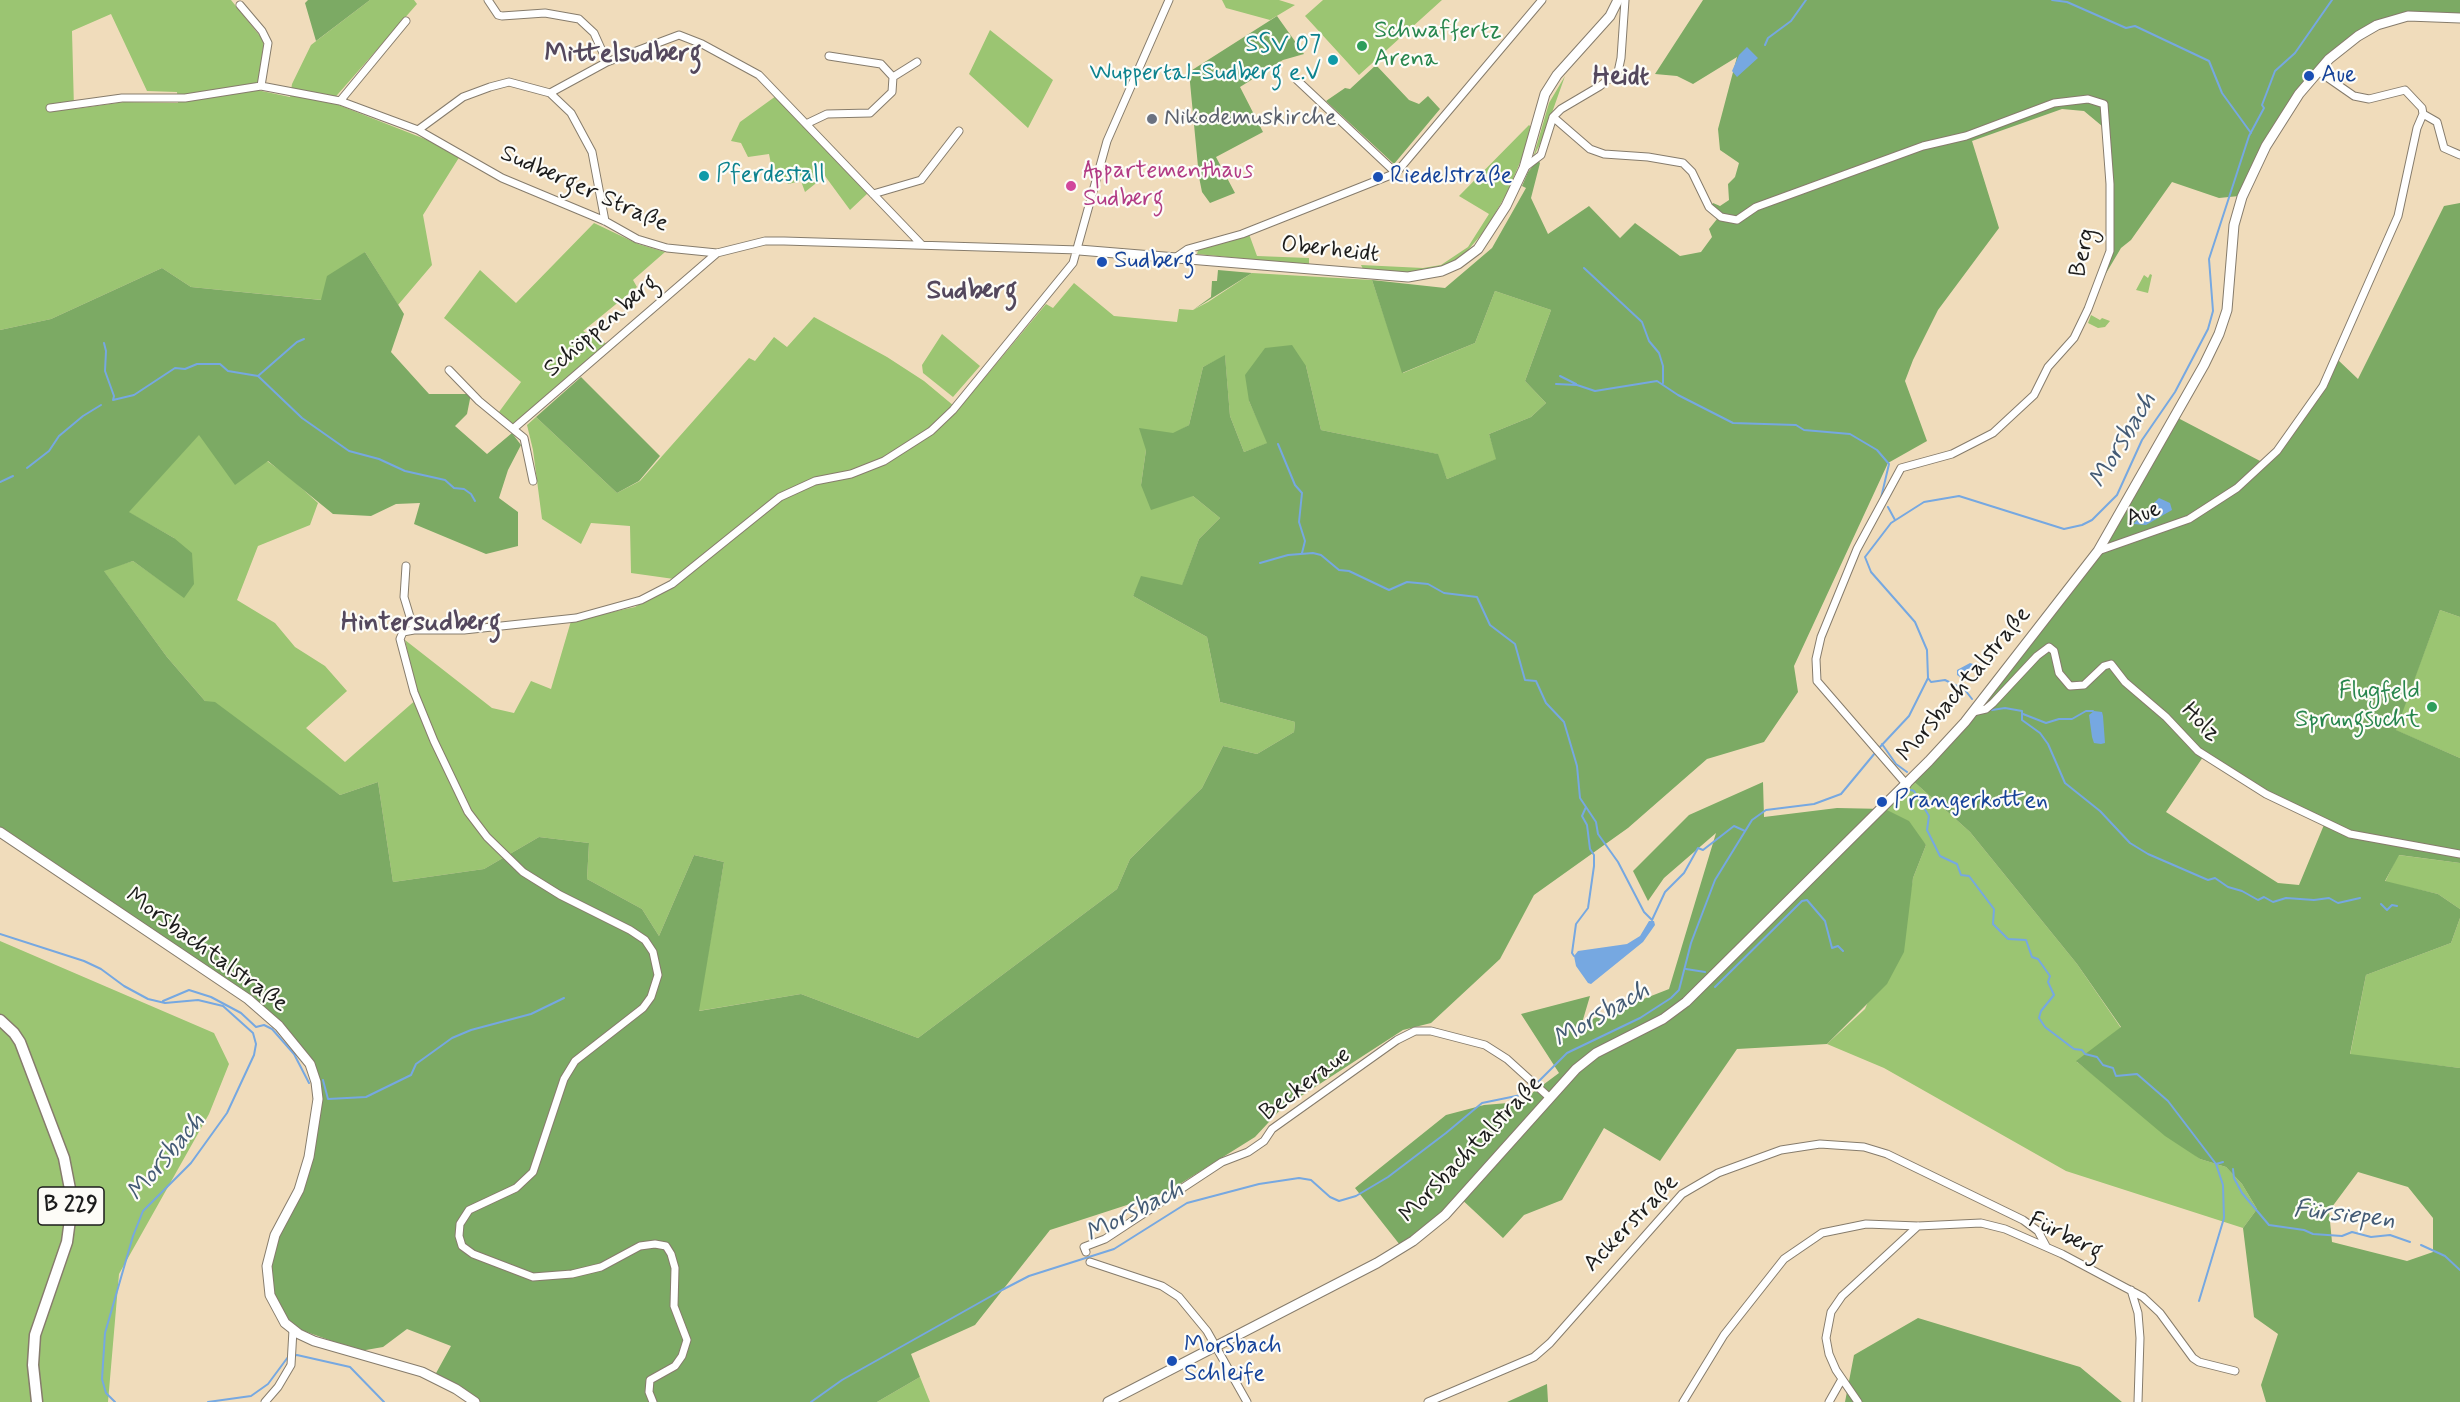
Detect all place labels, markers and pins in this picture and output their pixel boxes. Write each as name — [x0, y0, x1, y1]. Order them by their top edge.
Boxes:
place label: Schwaffertz Arena — [1374, 18, 1502, 74]
place label: SSV 07 Wuppertal-Sudberg e.V — [1089, 32, 1321, 88]
marker: Schwaffertz Arena — [1355, 39, 1369, 53]
marker: SSV 07 Wuppertal-Sudberg e.V — [1326, 53, 1340, 67]
place label: Aue — [2321, 62, 2356, 90]
marker: Aue — [2302, 69, 2316, 83]
place label: Nikodemuskirche — [1164, 105, 1337, 133]
marker: Nikodemuskirche — [1145, 112, 1159, 126]
place label: Appartementhaus Sudberg — [1083, 158, 1253, 214]
place label: Pferdestall — [716, 162, 825, 190]
place label: Riedelstraße — [1390, 163, 1512, 191]
marker: Pferdestall — [697, 169, 711, 183]
marker: Riedelstraße — [1371, 170, 1385, 184]
marker: Appartementhaus Sudberg — [1064, 179, 1078, 193]
place label: Sudberg — [1114, 248, 1195, 276]
marker: Sudberg — [1095, 255, 1109, 269]
place label: Flugfeld Sprungsucht — [2295, 679, 2420, 735]
marker: Flugfeld Sprungsucht — [2425, 700, 2439, 714]
place label: Prangerkotten — [1894, 788, 2048, 816]
marker: Prangerkotten — [1875, 795, 1889, 809]
place label: Morsbach Schleife — [1184, 1333, 1282, 1389]
marker: Morsbach Schleife — [1165, 1354, 1179, 1368]

